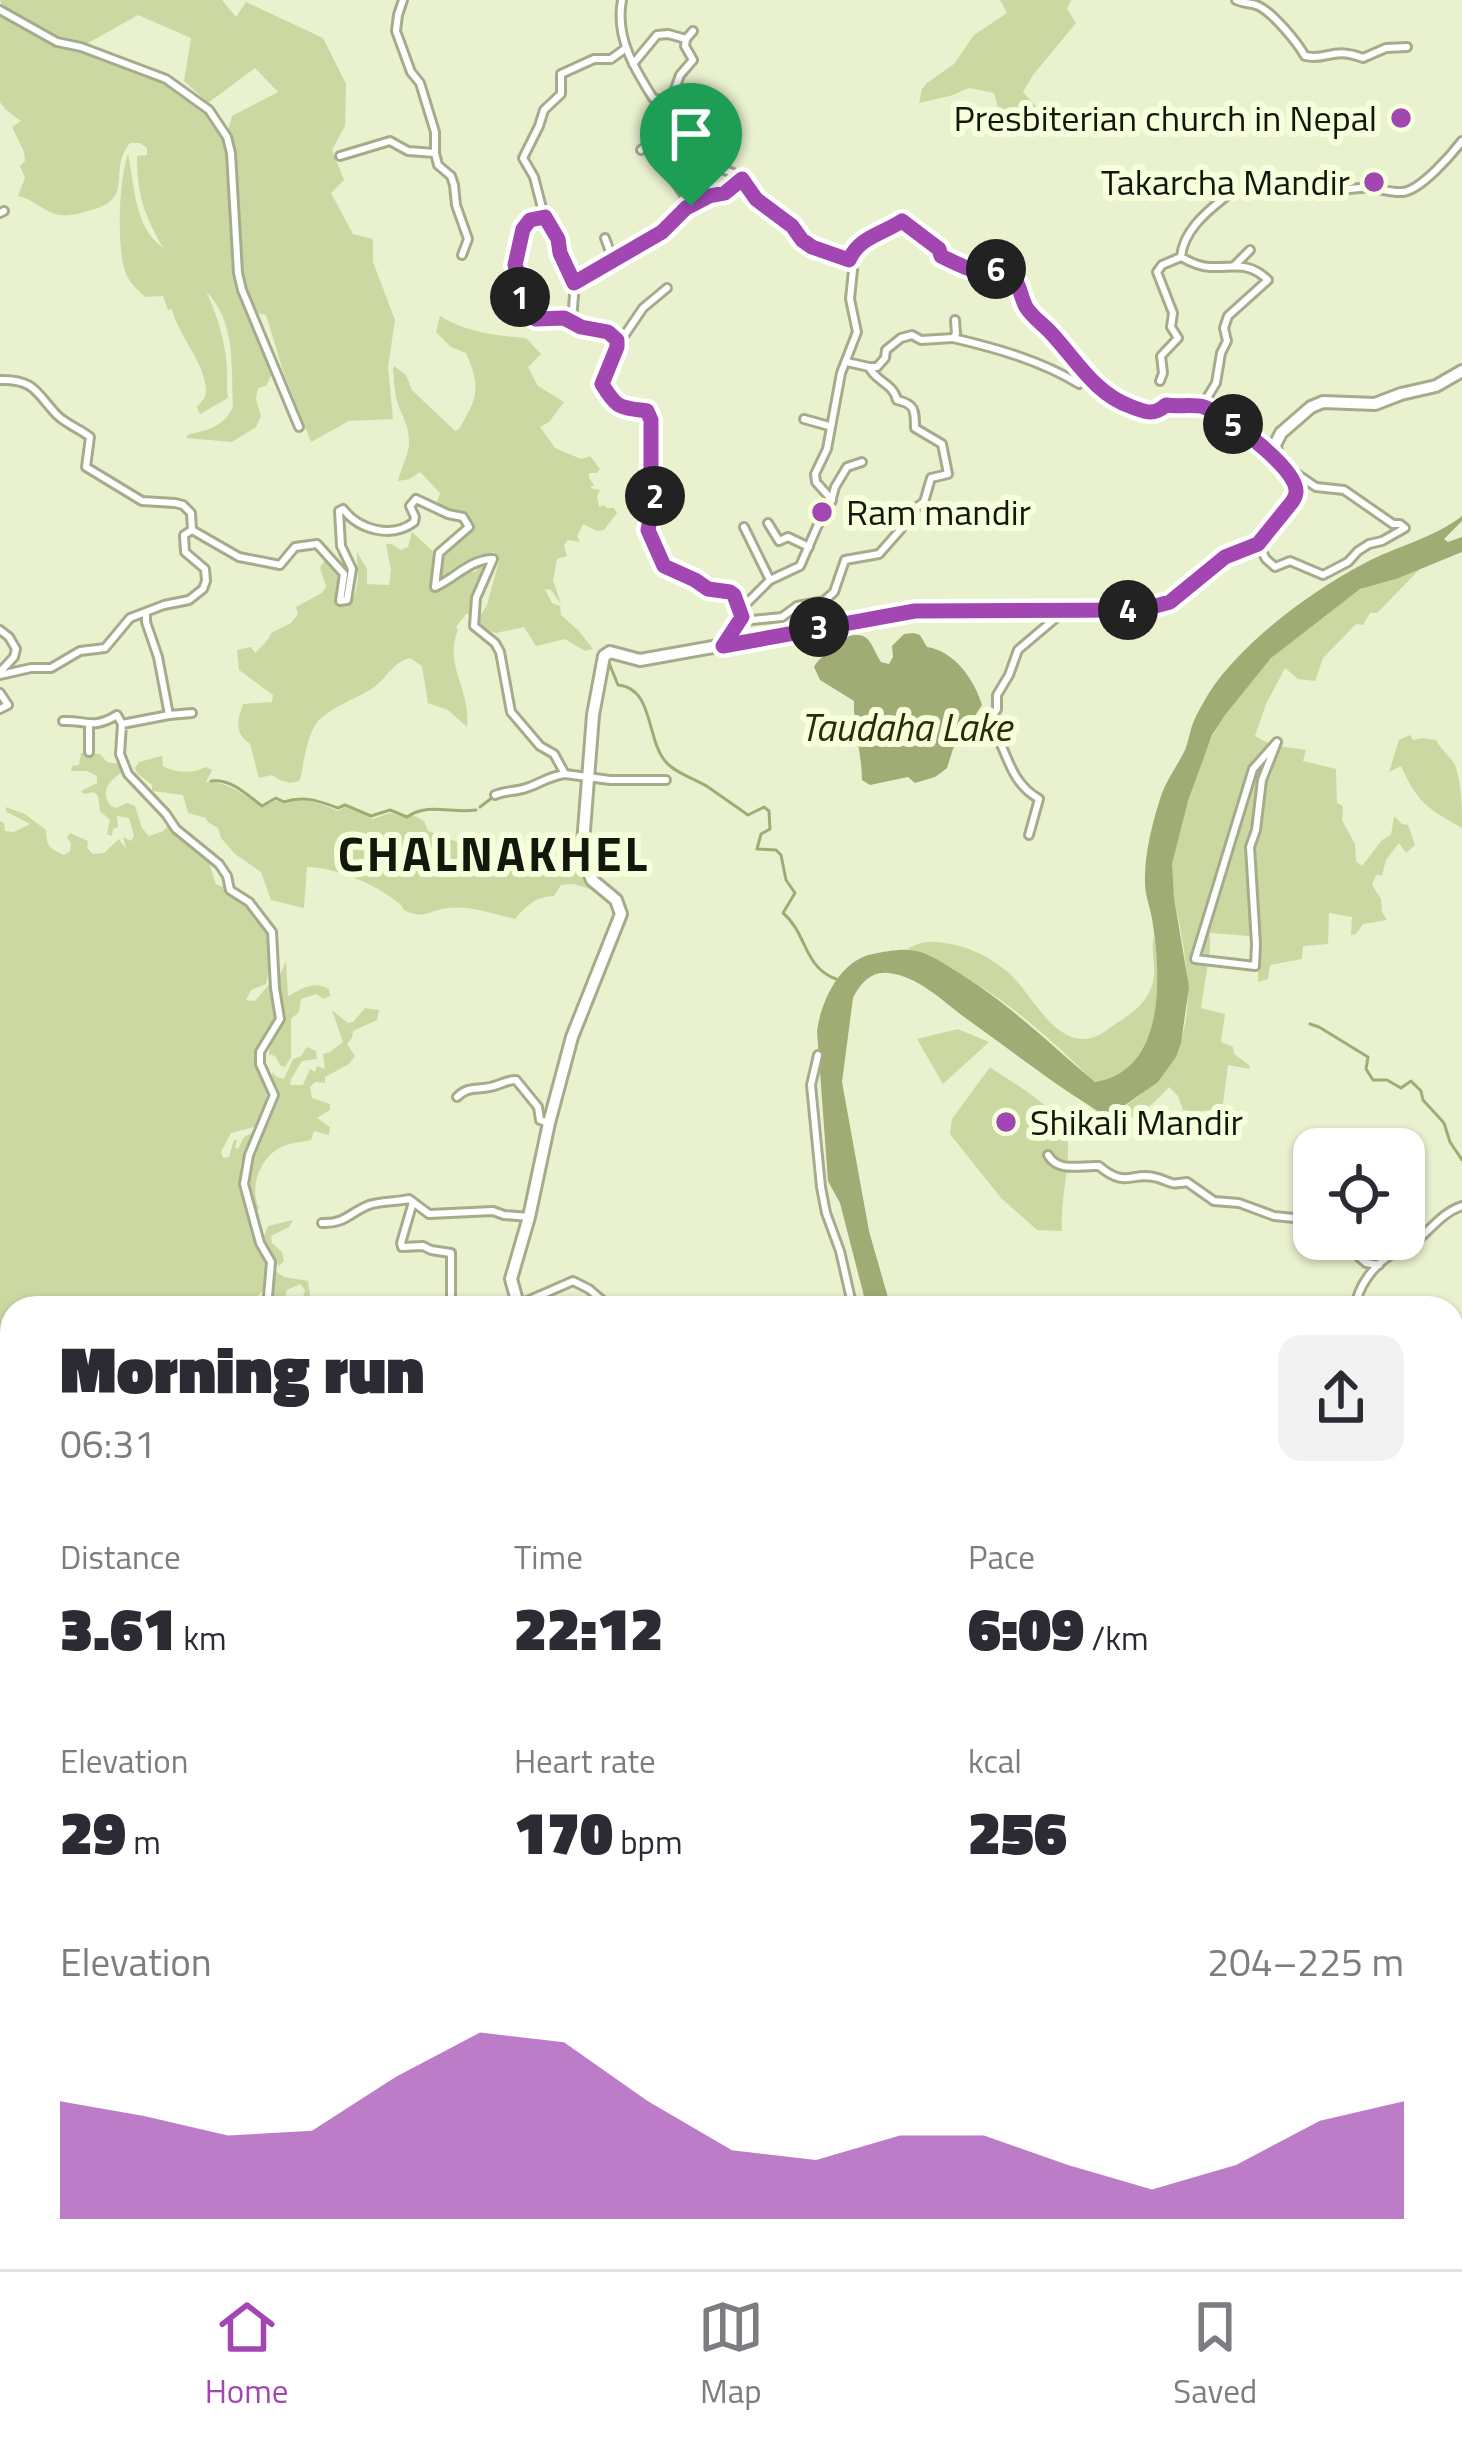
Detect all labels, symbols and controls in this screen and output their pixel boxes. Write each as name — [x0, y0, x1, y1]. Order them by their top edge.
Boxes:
pin — [640, 83, 742, 206]
place label: Presbiterian church in Nepal — [953, 90, 1377, 145]
icon: arrive — [658, 101, 724, 167]
marker: Presbiterian church in Nepal — [1388, 105, 1414, 131]
place label: Takarcha Mandir — [1101, 154, 1350, 209]
marker: Takarcha Mandir — [1361, 169, 1387, 195]
pin: 6 — [966, 239, 1026, 299]
text: 6 — [987, 244, 1005, 294]
pin: 1 — [490, 267, 550, 327]
text: 1 — [511, 272, 529, 322]
pin: 5 — [1203, 394, 1263, 454]
text: 5 — [1224, 399, 1242, 449]
pin: 2 — [625, 466, 685, 526]
text: 2 — [646, 471, 664, 521]
place label: Ram mandir — [846, 484, 1031, 539]
marker: Ram mandir — [809, 499, 835, 525]
pin: 4 — [1098, 580, 1158, 640]
text: 4 — [1119, 585, 1137, 635]
pin: 3 — [789, 597, 849, 657]
text: 3 — [810, 602, 828, 652]
water label: Taudaha Lake — [800, 697, 1014, 756]
district label: CHALNAKHEL — [338, 817, 650, 890]
place label: Shikali Mandir — [1030, 1094, 1243, 1149]
marker: Shikali Mandir — [993, 1109, 1019, 1135]
map controls — [1293, 1128, 1425, 1260]
button: locate — [1293, 1128, 1425, 1260]
text: Morning run — [60, 1318, 425, 1419]
button: share — [1278, 1335, 1404, 1461]
text: 06:31 — [60, 1414, 156, 1473]
text: Distance — [60, 1532, 181, 1582]
text: Time — [514, 1532, 583, 1582]
text: Pace — [968, 1532, 1035, 1582]
text: 3.61 — [60, 1582, 176, 1673]
text: 22:12 — [514, 1582, 663, 1673]
text: 6:09 — [968, 1582, 1084, 1673]
text: km — [176, 1613, 227, 1663]
text: /km — [1084, 1613, 1149, 1663]
text: Elevation — [60, 1736, 188, 1786]
text: Heart rate — [514, 1736, 656, 1786]
text: kcal — [968, 1736, 1022, 1786]
text: 29 — [60, 1786, 126, 1877]
text: 170 — [514, 1786, 613, 1877]
text: 256 — [968, 1786, 1067, 1877]
text: m — [126, 1817, 161, 1867]
text: bpm — [613, 1817, 683, 1867]
text: Elevation — [60, 1932, 212, 1991]
text: 204–225 m — [1207, 1932, 1404, 1991]
tab: Home — [205, 2294, 289, 2416]
tab: Map — [698, 2294, 764, 2416]
tab: Saved — [1173, 2294, 1257, 2416]

